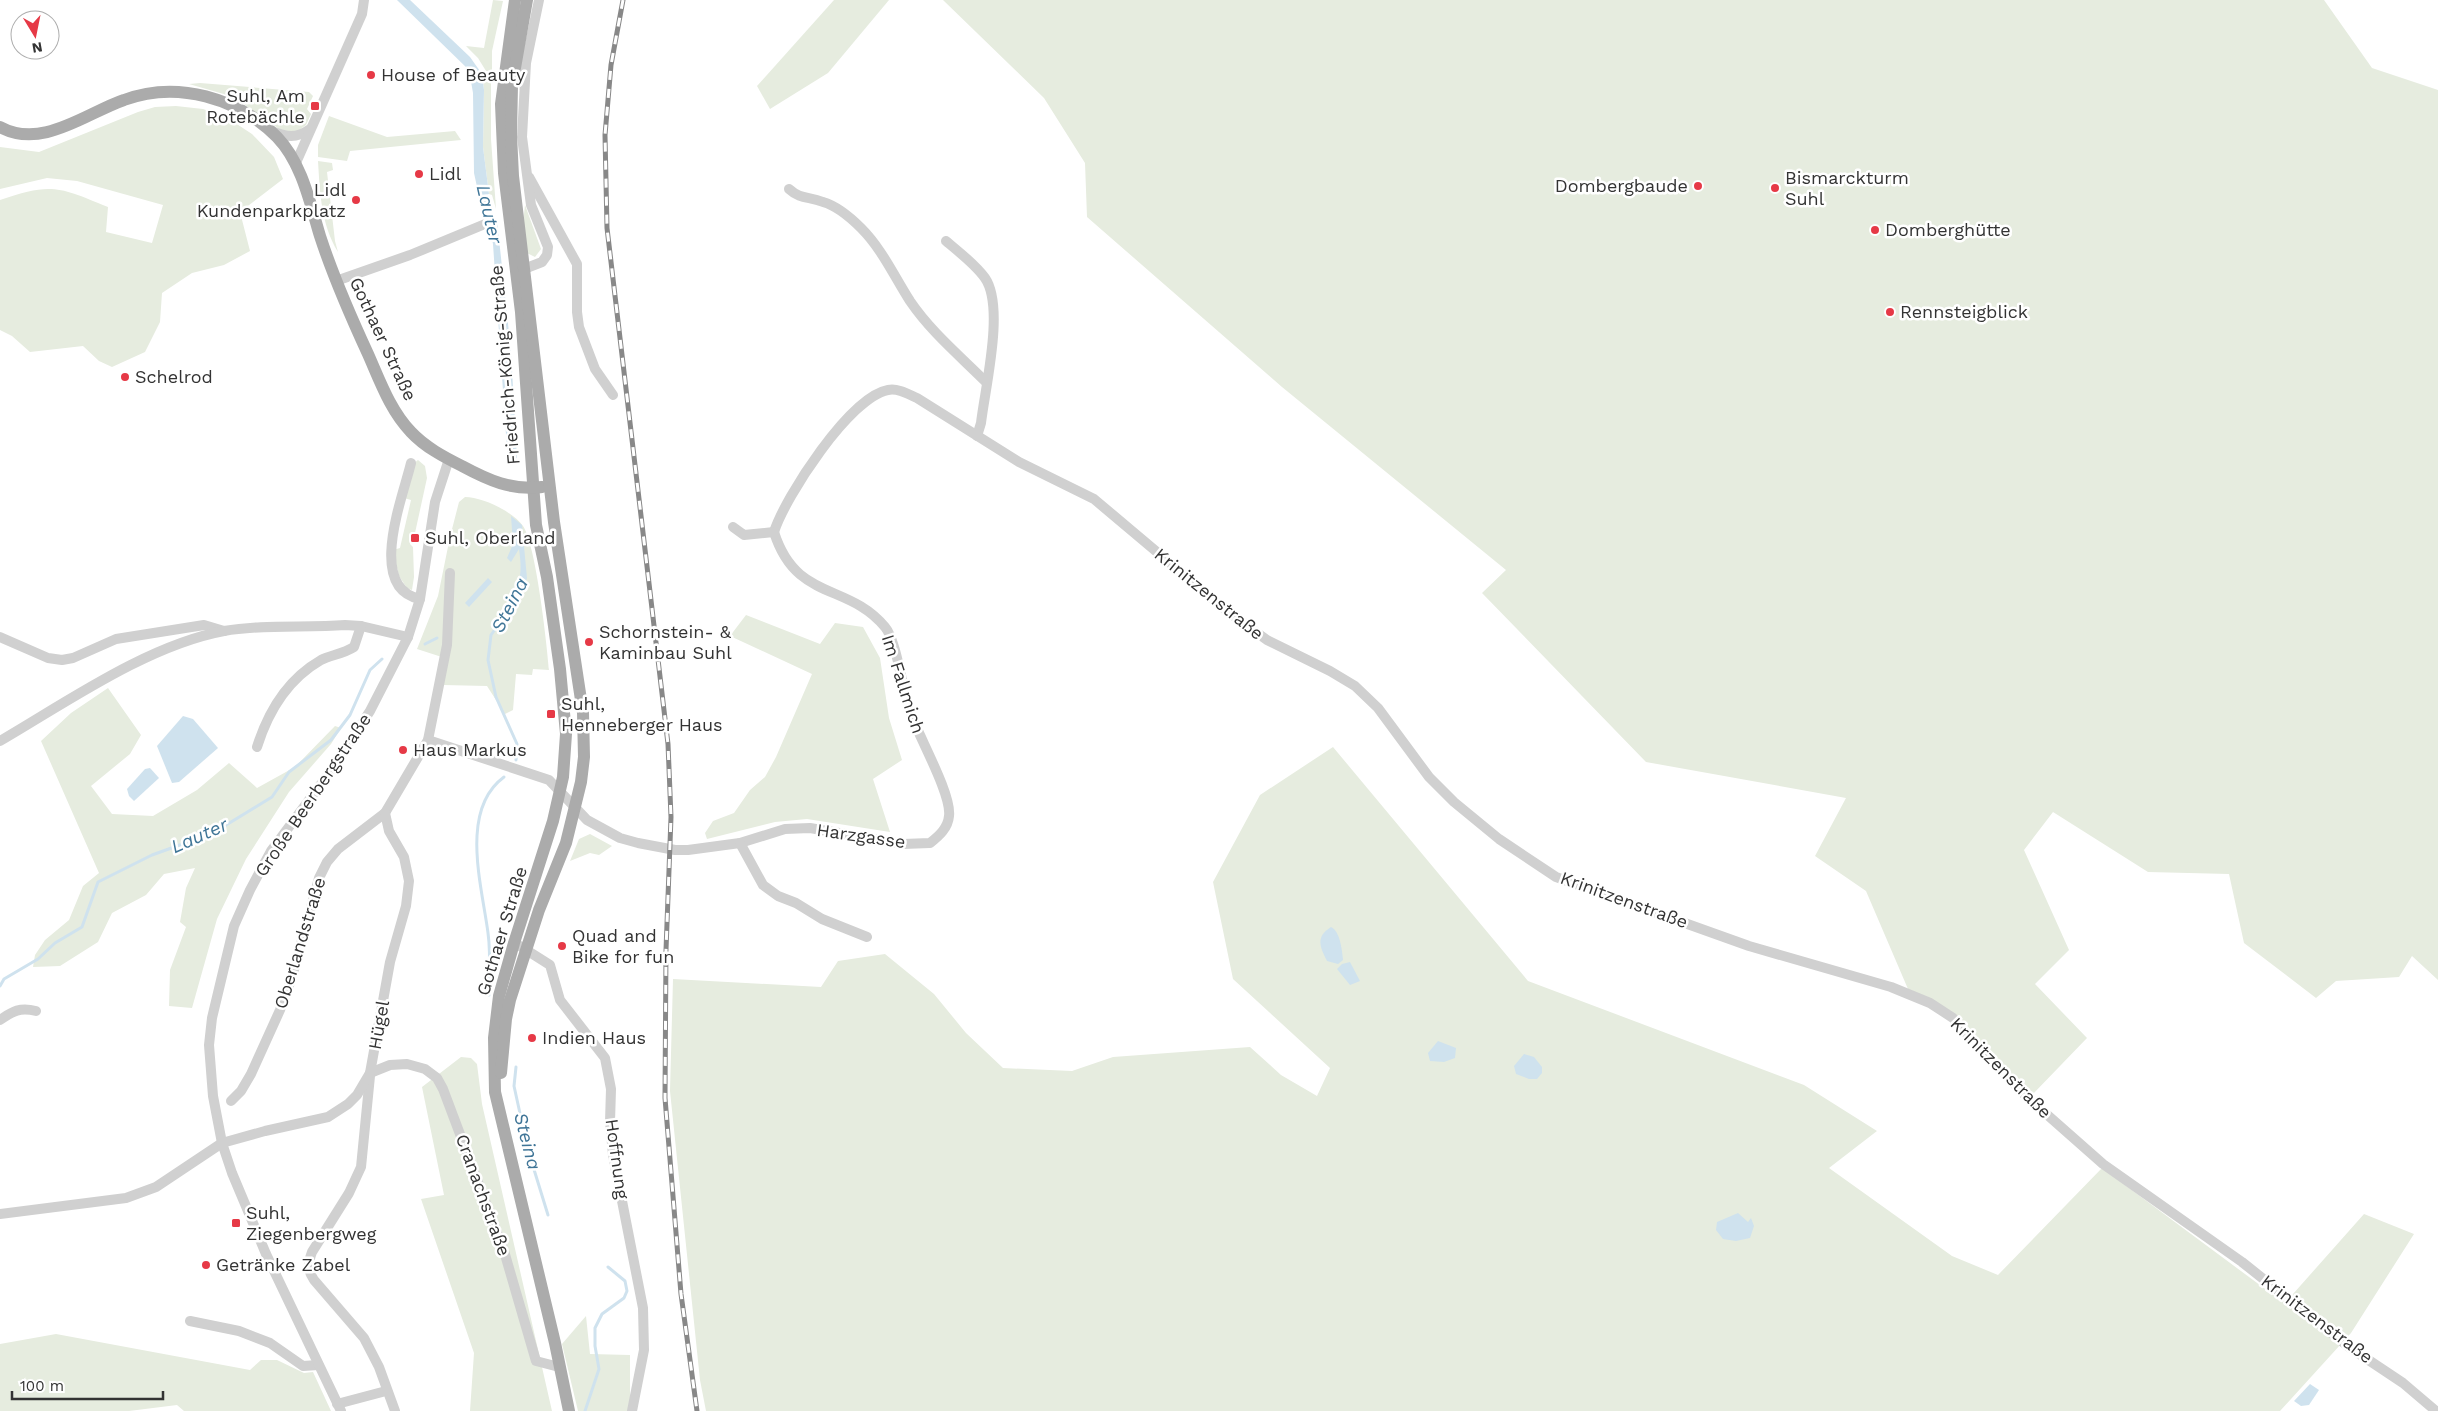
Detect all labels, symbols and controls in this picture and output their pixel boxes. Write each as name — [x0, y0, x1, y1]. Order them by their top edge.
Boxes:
north arrow — [10, 10, 60, 60]
text: N — [31, 39, 44, 57]
place label: House of Beauty — [381, 64, 526, 85]
marker: House of Beauty — [365, 69, 377, 81]
place label: Suhl, Am Rotebächle — [206, 85, 305, 127]
marker: Suhl, Am Rotebächle — [309, 100, 321, 112]
place label: Lidl — [429, 163, 462, 184]
place label: Bismarckturm Suhl — [1785, 167, 1909, 209]
marker: Lidl — [413, 168, 425, 180]
place label: Dombergbaude — [1555, 175, 1688, 196]
place label: Lidl Kundenparkplatz — [197, 179, 346, 221]
marker: Dombergbaude — [1692, 180, 1704, 192]
water label: Lauter — [472, 182, 508, 246]
marker: Bismarckturm Suhl — [1769, 182, 1781, 194]
marker: Lidl Kundenparkplatz — [350, 194, 362, 206]
place label: Domberghütte — [1885, 219, 2011, 240]
marker: Domberghütte — [1869, 224, 1881, 236]
street label: Friedrich-König-Straße — [485, 264, 524, 466]
street label: Gothaer Straße — [346, 274, 421, 404]
place label: Rennsteigblick — [1900, 301, 2028, 322]
marker: Rennsteigblick — [1884, 306, 1896, 318]
place label: Schelrod — [135, 366, 213, 387]
marker: Schelrod — [119, 371, 131, 383]
place label: Suhl, Oberland — [425, 527, 556, 548]
marker: Suhl, Oberland — [409, 532, 421, 544]
street label: Krinitzenstraße — [1151, 543, 1268, 644]
water label: Steina — [486, 574, 533, 637]
place label: Schornstein- & Kaminbau Suhl — [599, 621, 732, 663]
street label: Im Fallmich — [878, 632, 929, 736]
marker: Schornstein- & Kaminbau Suhl — [583, 636, 595, 648]
place label: Suhl, Henneberger Haus — [561, 693, 723, 735]
marker: Suhl, Henneberger Haus — [545, 708, 557, 720]
street label: Große Beerbergstraße — [250, 709, 375, 880]
place label: Haus Markus — [413, 739, 527, 760]
marker: Haus Markus — [397, 744, 409, 756]
water label: Lauter — [167, 813, 232, 858]
street label: Harzgasse — [815, 819, 907, 852]
street label: Gothaer Straße — [472, 864, 531, 998]
street label: Krinitzenstraße — [1558, 867, 1691, 932]
street label: Oberlandstraße — [270, 875, 329, 1011]
place label: Quad and Bike for fun — [572, 925, 674, 967]
marker: Quad and Bike for fun — [556, 940, 568, 952]
street label: Hügel — [364, 998, 393, 1051]
street label: Krinitzenstraße — [1946, 1013, 2056, 1123]
place label: Indien Haus — [542, 1027, 646, 1048]
marker: Indien Haus — [526, 1032, 538, 1044]
water label: Steina — [509, 1110, 546, 1173]
street label: Hoffnung — [601, 1117, 634, 1201]
street label: Cranachstraße — [452, 1131, 515, 1259]
place label: Suhl, Ziegenbergweg — [246, 1202, 377, 1244]
marker: Suhl, Ziegenbergweg — [230, 1217, 242, 1229]
place label: Getränke Zabel — [216, 1254, 351, 1275]
marker: Getränke Zabel — [200, 1259, 212, 1271]
street label: Krinitzenstraße — [2257, 1270, 2377, 1367]
scale bar — [12, 1368, 164, 1400]
text: 100 m — [20, 1377, 64, 1395]

